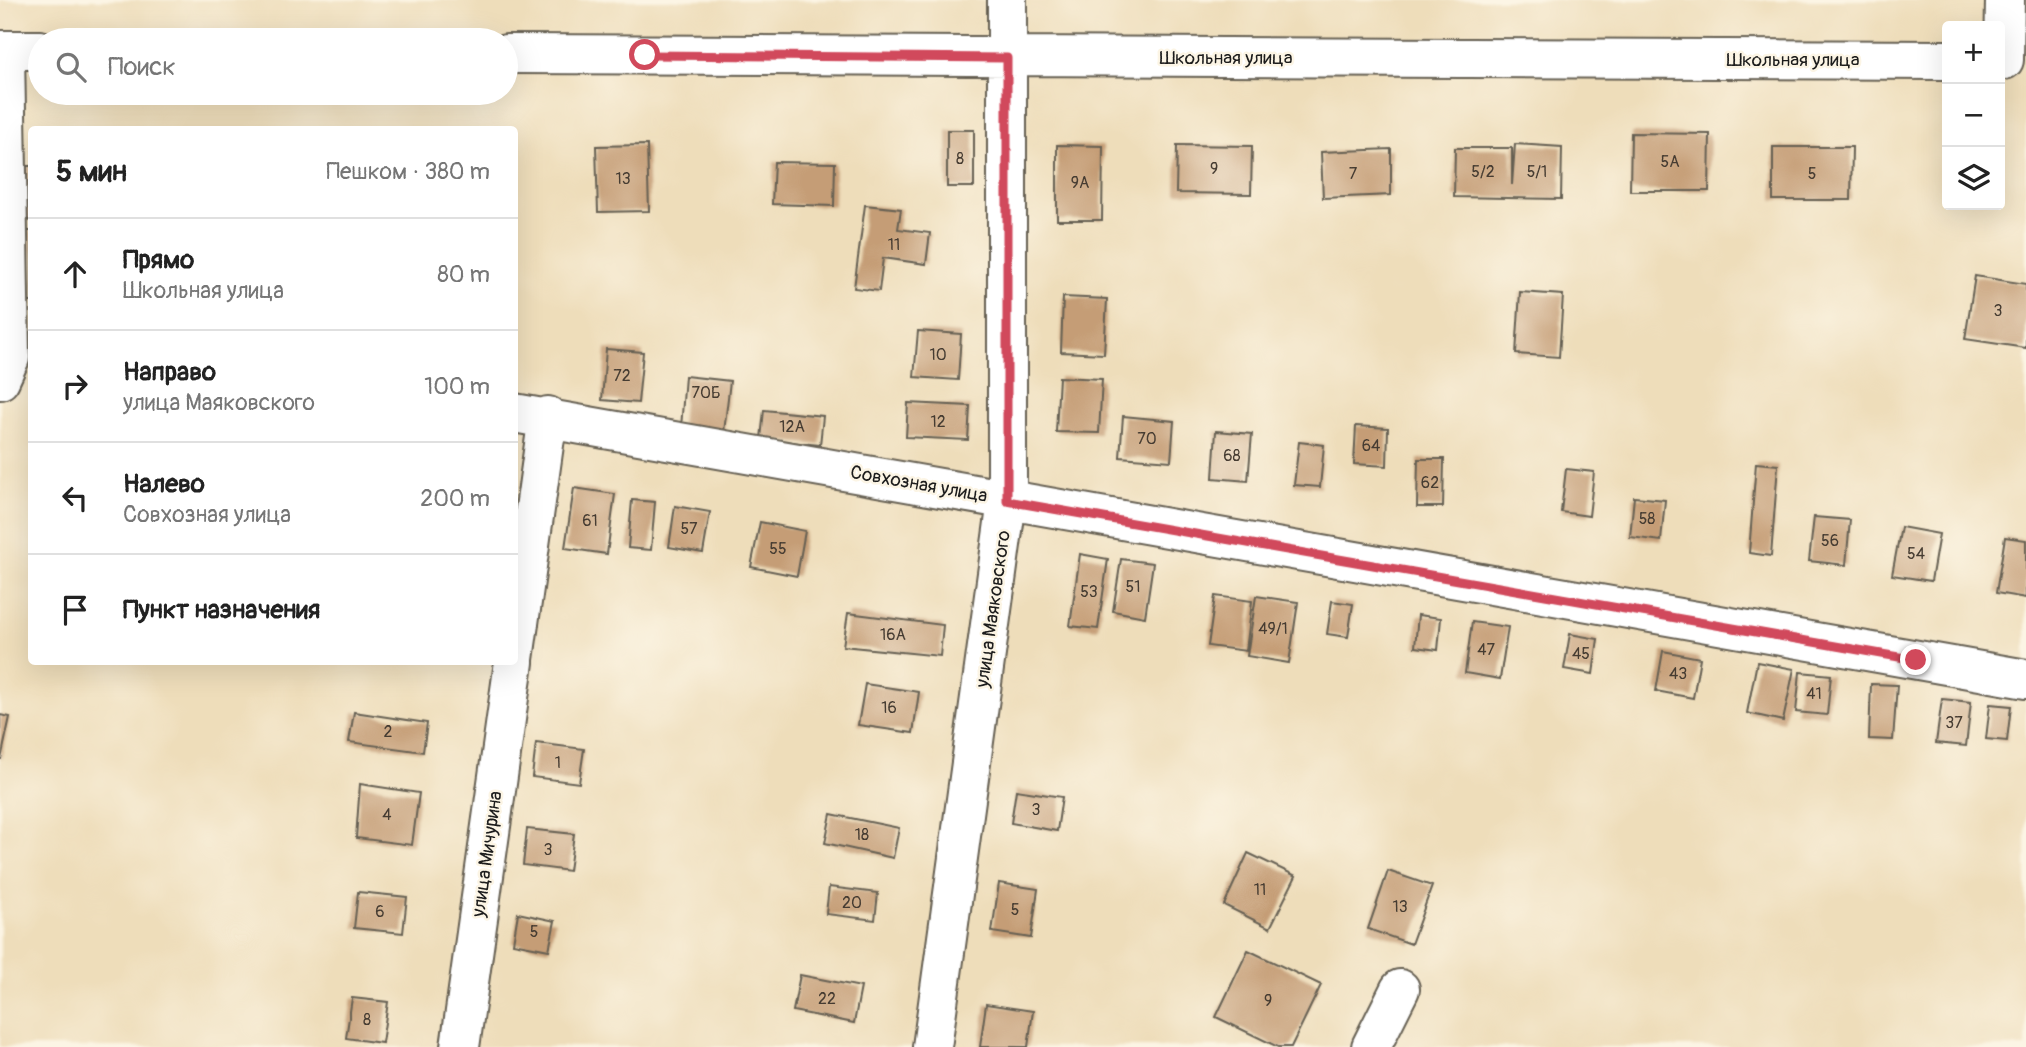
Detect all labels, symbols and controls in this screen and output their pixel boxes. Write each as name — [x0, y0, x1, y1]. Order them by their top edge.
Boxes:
map controls — [1942, 21, 2005, 210]
button: + — [1942, 21, 2005, 84]
search box — [28, 28, 518, 105]
route start — [629, 39, 660, 70]
street label: Школьная улица — [1160, 46, 1293, 70]
icon: search — [52, 48, 90, 86]
street label: Школьная улица — [1727, 48, 1860, 72]
text: Поиск — [108, 51, 176, 83]
button: − — [1942, 84, 2005, 147]
button: layers — [1942, 147, 2005, 210]
house number: 8 — [956, 149, 964, 169]
house number: 5А — [1660, 152, 1680, 172]
text: 5 мин — [56, 153, 127, 190]
text: Пешком · 380 m — [326, 157, 490, 186]
house number: 9 — [1210, 159, 1218, 179]
house number: 5/2 — [1471, 162, 1495, 182]
house number: 5/1 — [1527, 162, 1547, 182]
house number: 7 — [1349, 164, 1358, 184]
house number: 5 — [1808, 164, 1816, 184]
house number: 13 — [615, 169, 631, 189]
house number: 9А — [1071, 173, 1089, 193]
house number: 11 — [888, 235, 900, 255]
text: Прямо — [123, 244, 194, 276]
icon: ahead — [56, 255, 94, 293]
text: 80 m — [437, 260, 490, 289]
text: Школьная улица — [123, 276, 284, 305]
house number: 3 — [1994, 301, 2003, 321]
house number: 10 — [929, 345, 947, 365]
text: Направо — [123, 356, 216, 388]
house number: 72 — [613, 366, 631, 386]
icon: right — [56, 367, 94, 405]
text: 100 m — [424, 372, 490, 401]
house number: 70Б — [692, 383, 721, 403]
text: улица Маяковского — [123, 388, 315, 417]
house number: 12 — [930, 412, 946, 432]
house number: 12А — [779, 417, 805, 437]
house number: 70 — [1137, 429, 1157, 449]
house number: 64 — [1362, 436, 1380, 456]
house number: 68 — [1223, 446, 1241, 466]
street label: Совхозная улица — [849, 460, 990, 508]
text: Налево — [123, 468, 205, 500]
house number: 62 — [1421, 473, 1439, 493]
icon: left — [56, 479, 94, 517]
text: 200 m — [420, 484, 490, 513]
text: Совхозная улица — [123, 500, 291, 529]
house number: 58 — [1639, 509, 1655, 529]
house number: 61 — [582, 511, 598, 531]
house number: 57 — [680, 519, 698, 539]
street label: улица Маяковского — [970, 529, 1016, 690]
house number: 56 — [1821, 531, 1839, 551]
house number: 55 — [769, 539, 787, 559]
house number: 54 — [1907, 544, 1925, 564]
house number: 51 — [1126, 577, 1140, 597]
house number: 53 — [1080, 582, 1098, 602]
icon: arrive — [56, 591, 94, 629]
text: Пункт назначения — [123, 594, 320, 626]
house number: 49/1 — [1258, 619, 1288, 639]
house number: 16А — [880, 625, 906, 645]
house number: 47 — [1477, 640, 1495, 660]
house number: 45 — [1572, 644, 1590, 664]
route end — [1900, 644, 1931, 675]
house number: 43 — [1669, 664, 1687, 684]
house number: 41 — [1806, 684, 1822, 704]
house number: 16 — [881, 698, 897, 718]
house number: 37 — [1945, 713, 1963, 733]
house number: 2 — [384, 722, 393, 742]
house number: 1 — [555, 753, 561, 773]
street label: улица Мичурина — [466, 789, 508, 920]
house number: 3 — [1032, 800, 1041, 820]
house number: 4 — [382, 805, 392, 825]
house number: 18 — [855, 825, 869, 845]
house number: 3 — [544, 840, 553, 860]
house number: 11 — [1254, 880, 1266, 900]
house number: 20 — [842, 893, 862, 913]
house number: 13 — [1392, 897, 1408, 917]
house number: 5 — [1011, 900, 1019, 920]
house number: 6 — [375, 902, 385, 922]
house number: 5 — [530, 922, 538, 942]
house number: 22 — [818, 989, 836, 1009]
house number: 9 — [1264, 991, 1272, 1011]
house number: 8 — [363, 1010, 371, 1030]

